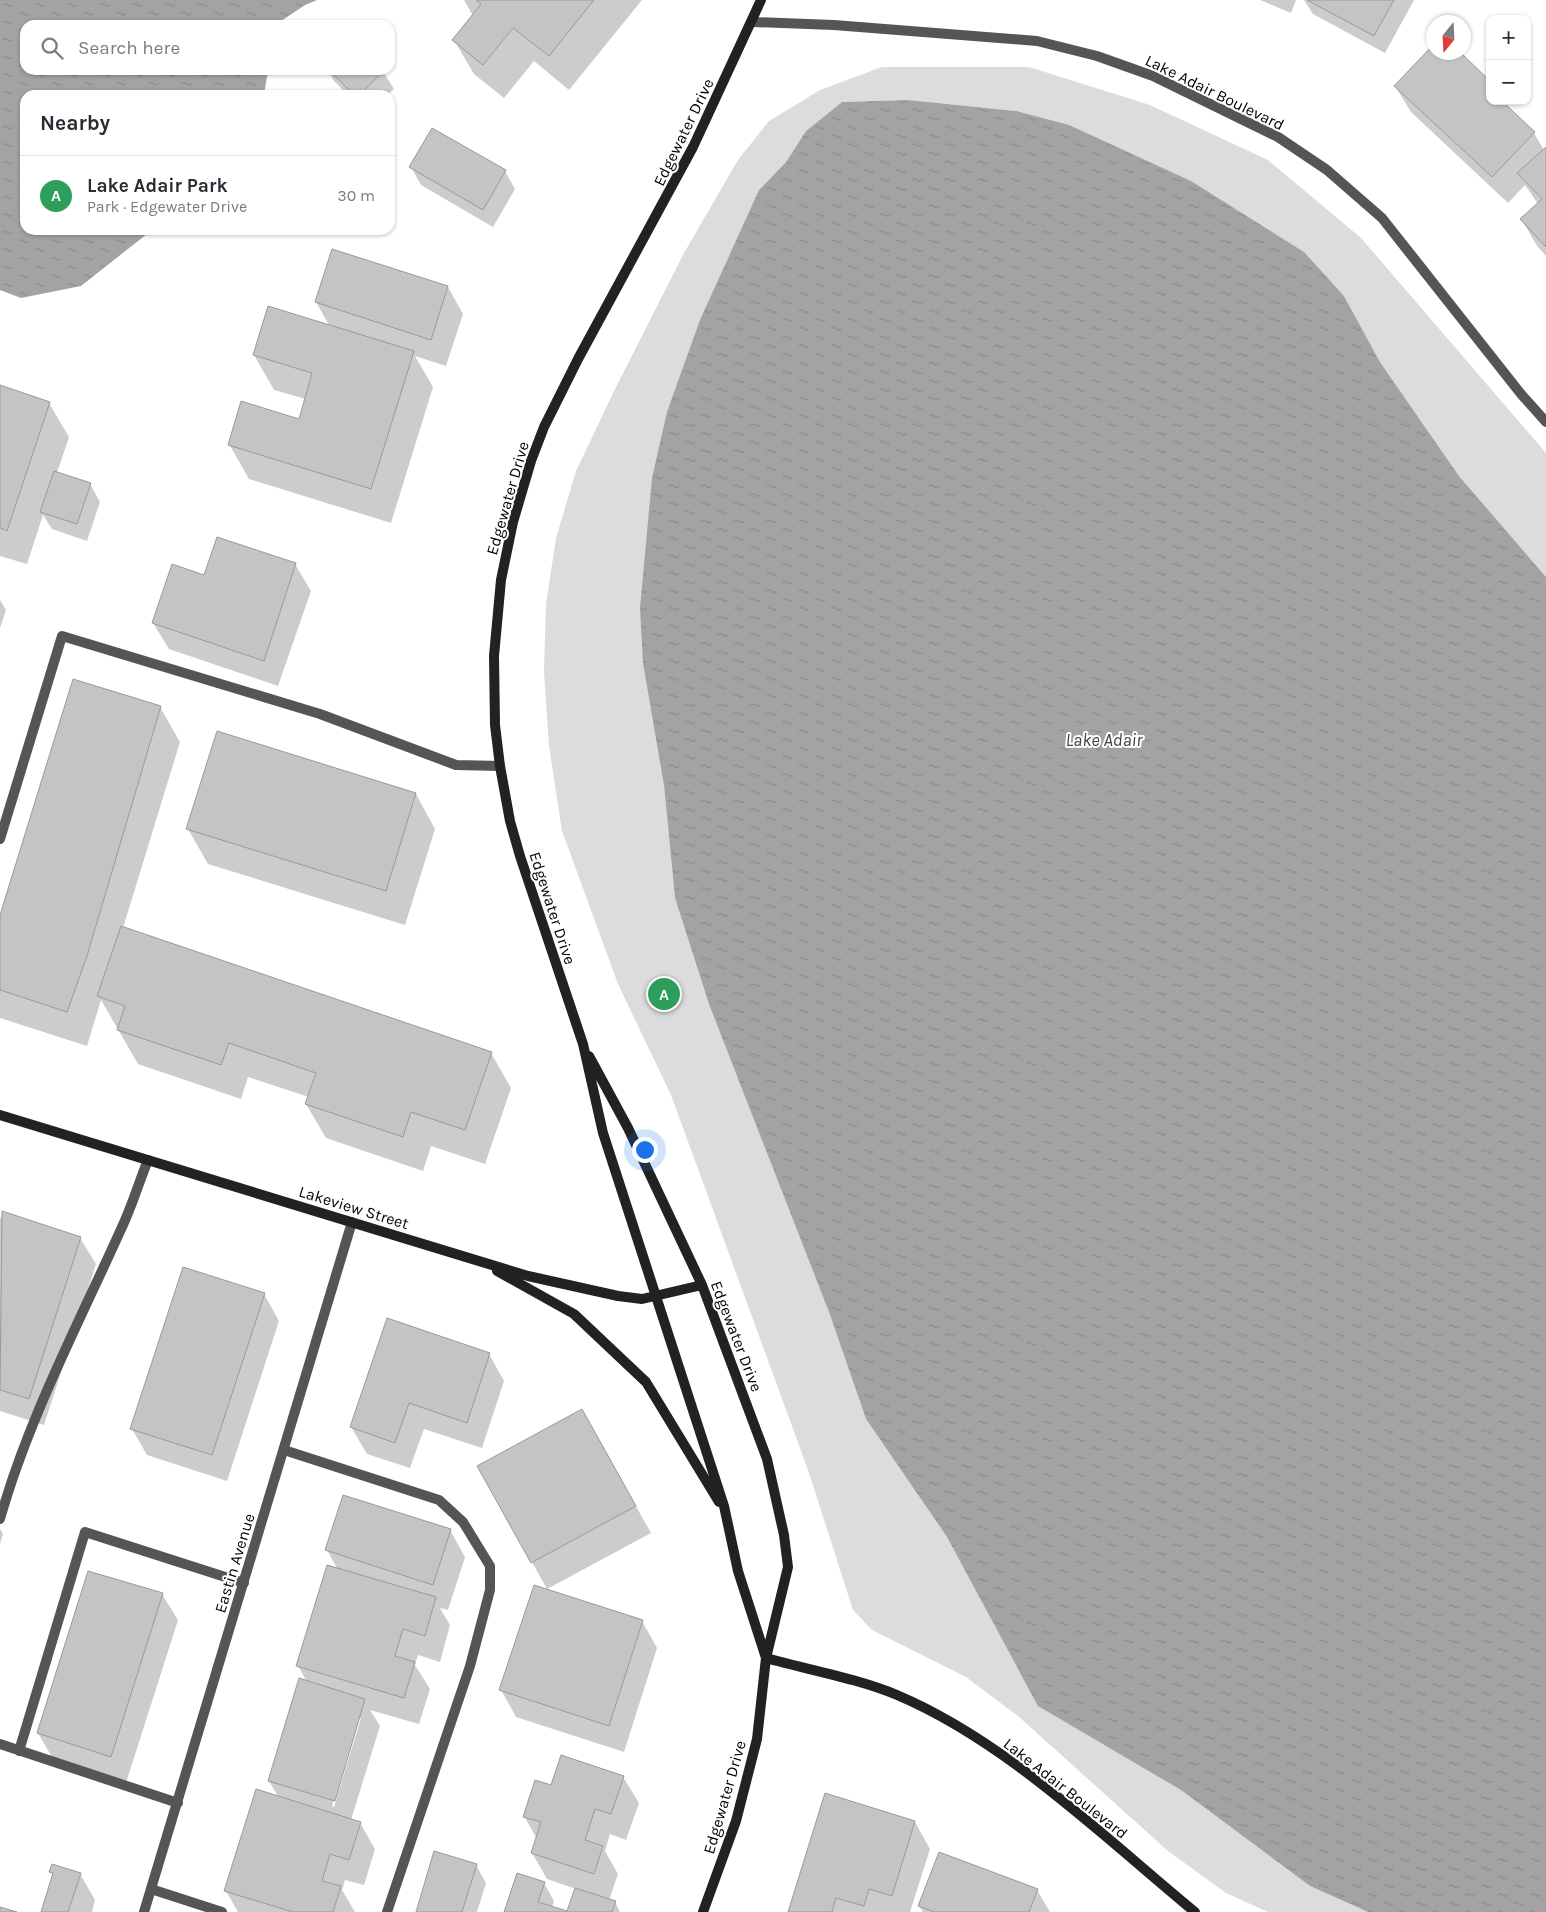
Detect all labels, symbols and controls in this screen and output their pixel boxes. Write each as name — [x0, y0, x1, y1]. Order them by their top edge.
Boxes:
north arrow — [1426, 15, 1471, 60]
map controls — [1486, 15, 1531, 105]
button: + — [1486, 15, 1531, 60]
search box — [20, 20, 395, 75]
icon: search — [38, 34, 66, 62]
text: Search here — [78, 37, 180, 59]
street label: Lake Adair Boulevard — [1142, 51, 1287, 134]
button: − — [1486, 60, 1531, 105]
street label: Edgewater Drive — [649, 75, 718, 189]
text: Nearby — [40, 111, 110, 135]
text: Lake Adair Park — [87, 175, 228, 197]
text: A — [51, 186, 61, 205]
text: 30 m — [337, 186, 375, 205]
text: Park · Edgewater Drive — [87, 197, 247, 216]
street label: Edgewater Drive — [482, 439, 533, 557]
water label: Lake Adair — [1065, 729, 1143, 751]
street label: Edgewater Drive — [525, 849, 580, 967]
pin: A — [648, 975, 680, 1013]
your location — [632, 1137, 658, 1163]
street label: Lakeview Street — [297, 1182, 411, 1233]
street label: Edgewater Drive — [707, 1278, 766, 1394]
street label: Eastin Avenue — [210, 1511, 259, 1615]
street label: Lake Adair Boulevard — [1000, 1734, 1132, 1843]
street label: Edgewater Drive — [699, 1738, 750, 1856]

